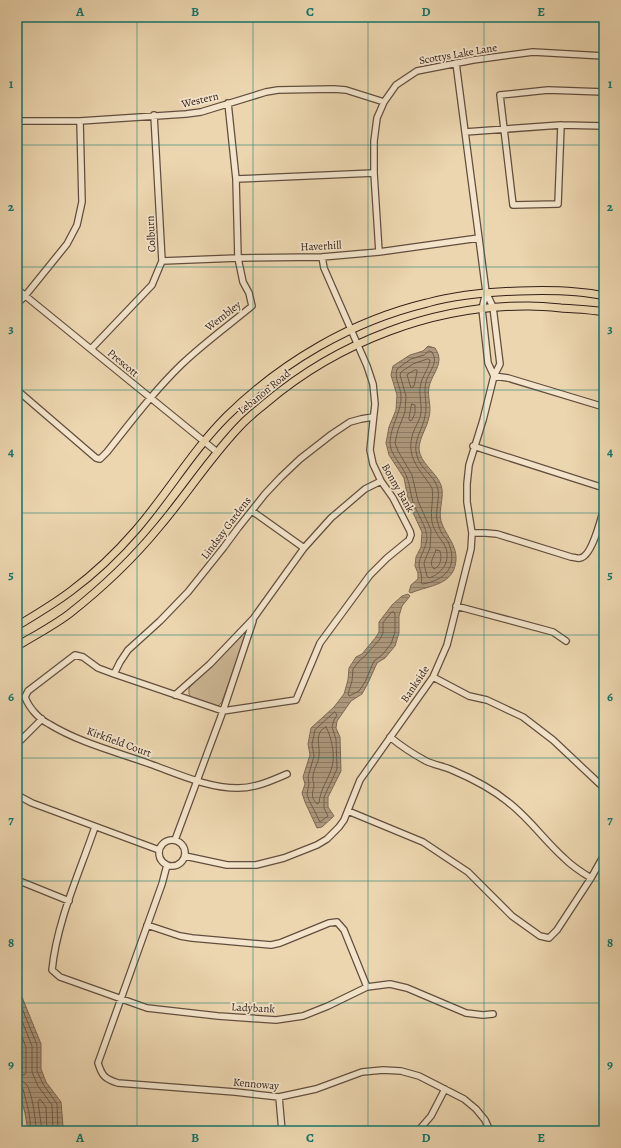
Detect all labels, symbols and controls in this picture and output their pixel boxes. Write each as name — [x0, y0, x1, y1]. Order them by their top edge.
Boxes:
text: A — [75, 3, 85, 20]
text: B — [191, 3, 199, 20]
text: C — [306, 3, 314, 20]
text: D — [421, 3, 431, 20]
text: E — [537, 3, 545, 20]
street label: Scottys Lake Lane — [418, 40, 498, 68]
text: 1 — [9, 75, 14, 92]
text: 1 — [608, 75, 613, 92]
street label: Western — [179, 88, 220, 112]
text: 2 — [8, 198, 15, 215]
text: 2 — [607, 198, 614, 215]
street label: Colburn — [143, 215, 159, 253]
street label: Haverhill — [300, 237, 342, 255]
street label: Wembley — [201, 297, 244, 335]
text: 3 — [8, 320, 14, 337]
text: 3 — [607, 320, 613, 337]
street label: Prescott — [104, 345, 142, 381]
street label: Lebanon Road — [234, 366, 294, 418]
text: 4 — [8, 443, 14, 460]
text: 4 — [607, 443, 613, 460]
street label: Bonny Bank — [378, 461, 418, 516]
street label: Lindsay Gardens — [198, 494, 254, 562]
text: 5 — [8, 566, 14, 583]
text: 5 — [607, 566, 613, 583]
street label: Bankside — [397, 663, 433, 705]
text: 6 — [8, 688, 14, 705]
text: 6 — [607, 688, 613, 705]
street label: Kirkfield Court — [85, 723, 154, 761]
text: 7 — [8, 811, 14, 828]
text: 7 — [607, 811, 613, 828]
text: 8 — [8, 934, 14, 951]
text: 8 — [607, 934, 613, 951]
street label: Ladybank — [231, 999, 276, 1017]
text: 9 — [8, 1056, 14, 1073]
text: 9 — [607, 1056, 613, 1073]
street label: Kennoway — [232, 1075, 280, 1093]
text: A — [75, 1129, 85, 1146]
text: B — [191, 1129, 199, 1146]
text: C — [306, 1129, 314, 1146]
text: D — [421, 1129, 431, 1146]
text: E — [537, 1129, 545, 1146]

